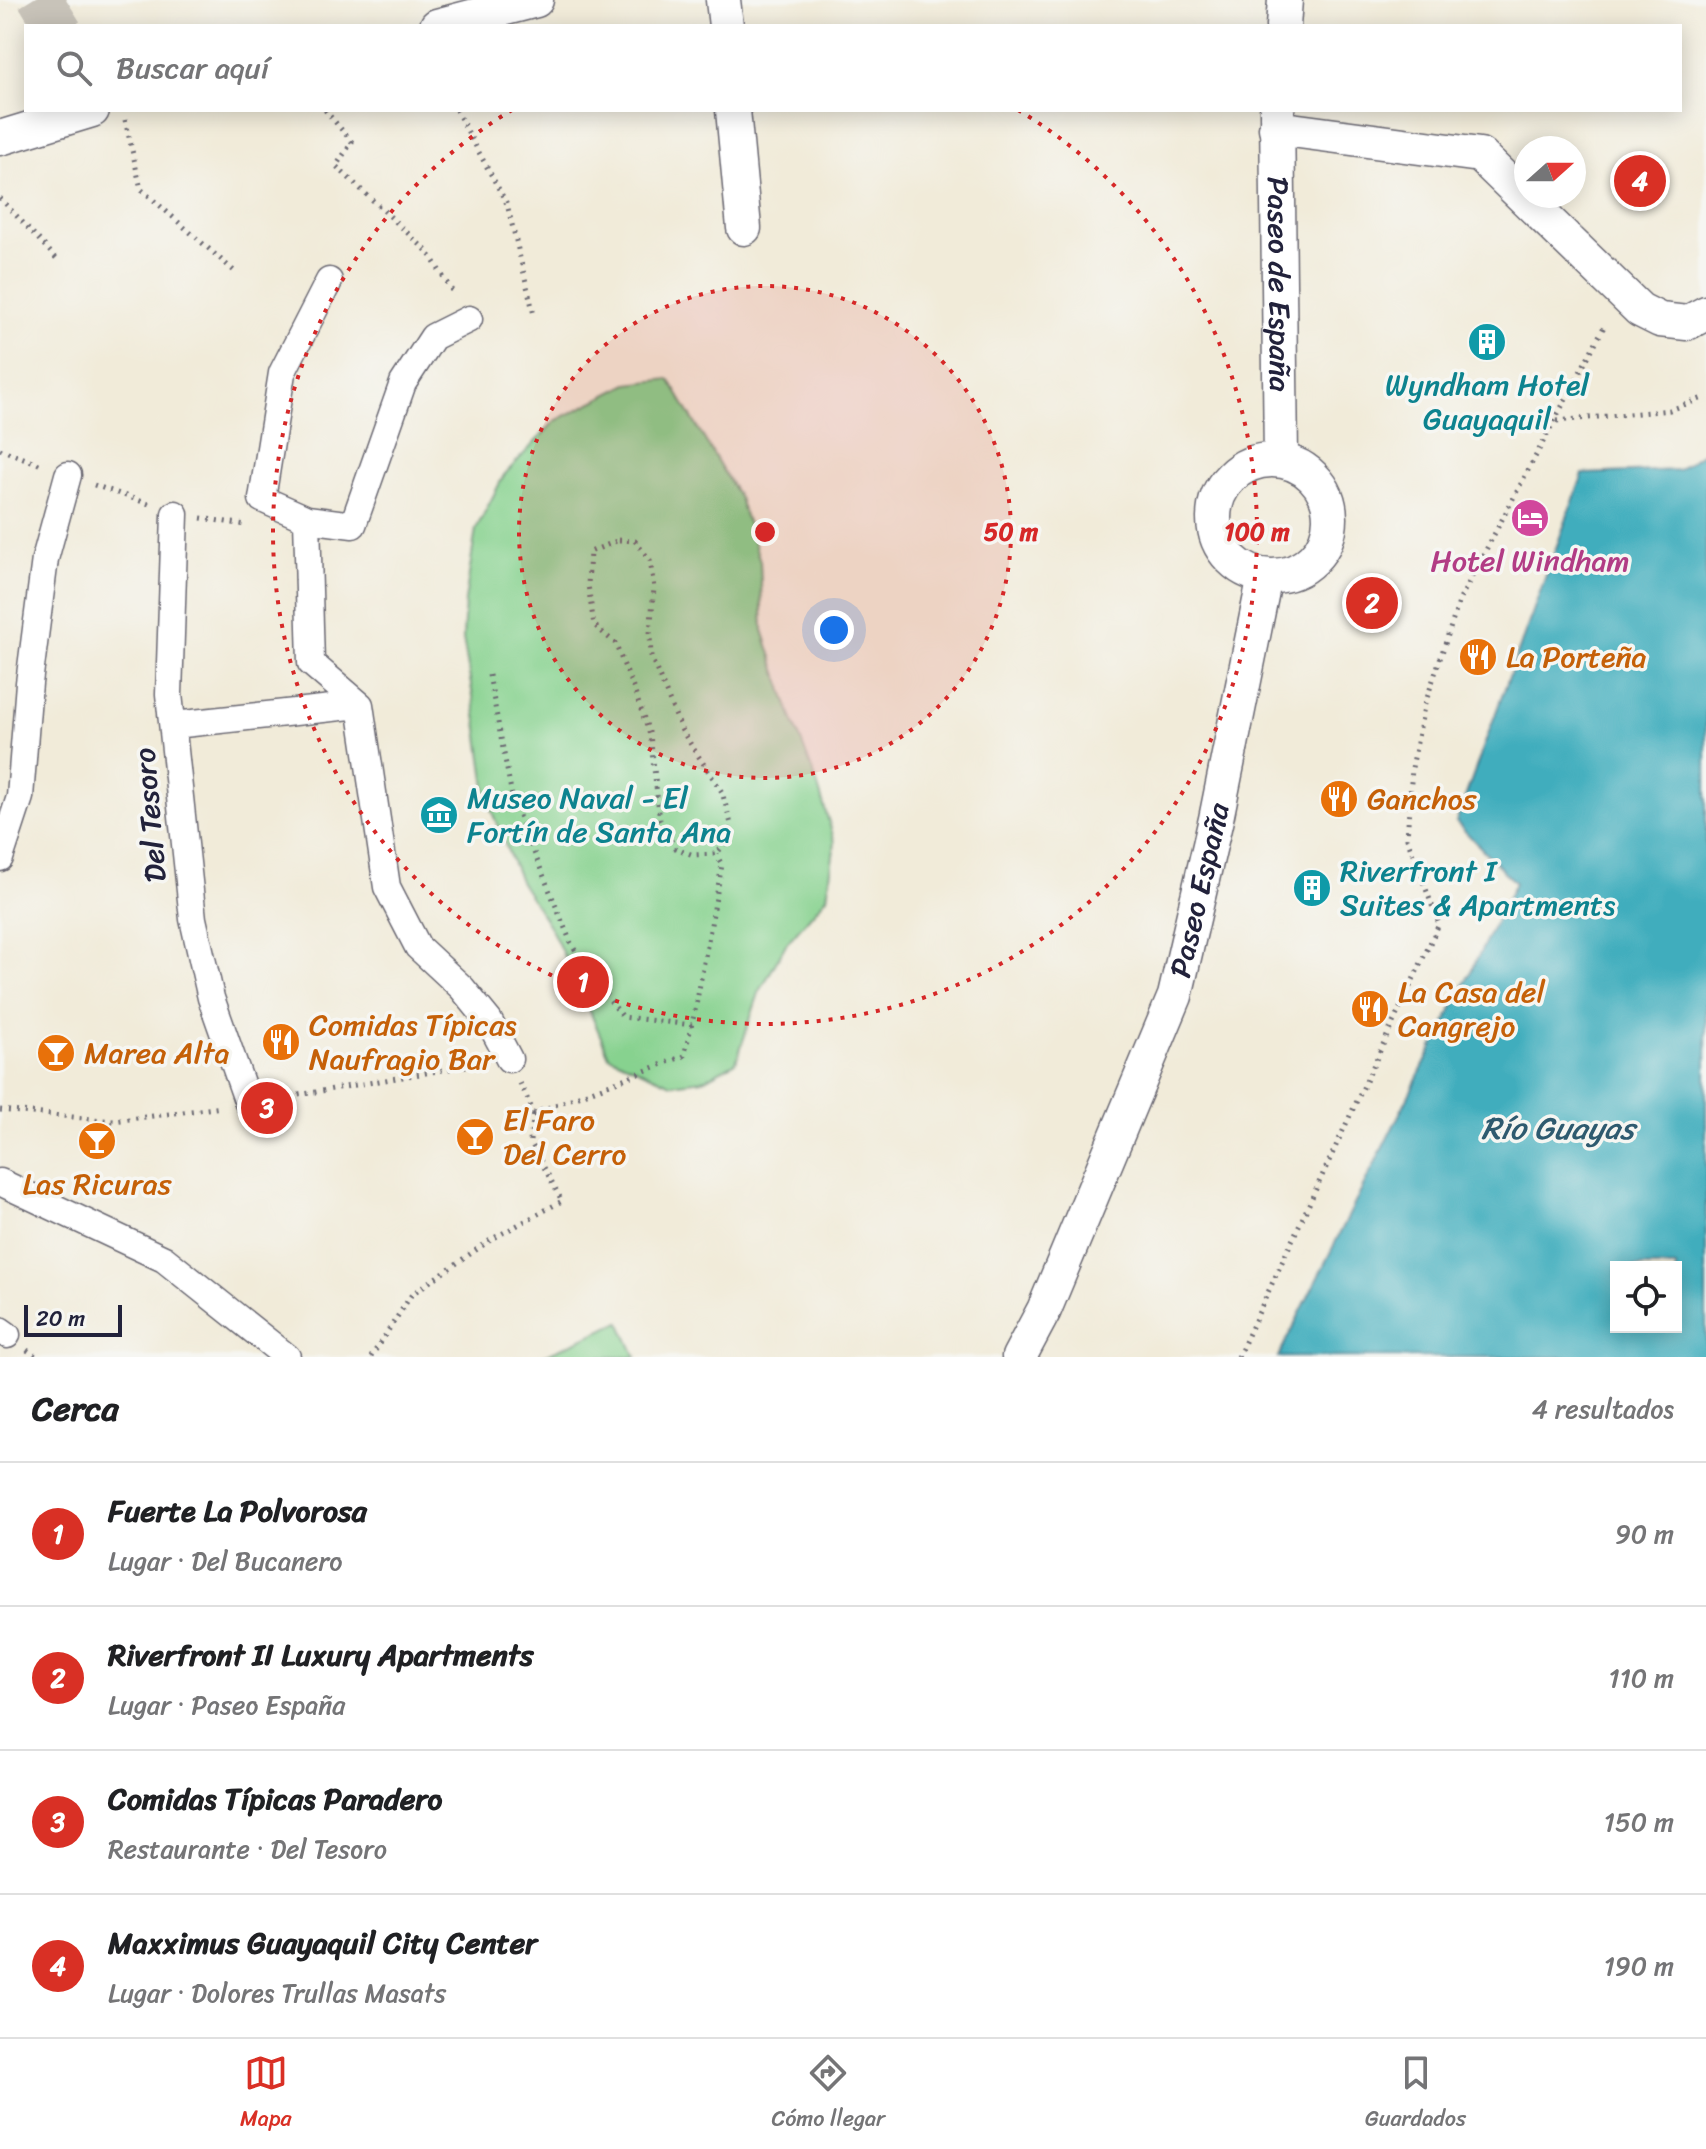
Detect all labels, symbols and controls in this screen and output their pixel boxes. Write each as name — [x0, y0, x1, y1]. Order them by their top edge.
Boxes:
search box — [24, 24, 1682, 112]
text: Buscar aquí — [116, 41, 269, 95]
icon: search — [52, 46, 96, 90]
north arrow — [1514, 136, 1586, 208]
pin: 4 — [1614, 151, 1666, 211]
street label: Paseo de España — [1251, 176, 1307, 392]
building icon: Wyndham Hotel Guayaquil — [1466, 321, 1508, 363]
place label: Wyndham Hotel Guayaquil — [1385, 358, 1590, 446]
hotel icon: Hotel Windham — [1509, 497, 1551, 539]
text: 50 m — [984, 511, 1039, 553]
text: 100 m — [1224, 511, 1290, 553]
centre of rings — [751, 518, 779, 546]
place label: Hotel Windham — [1430, 534, 1630, 588]
pin: 2 — [1346, 573, 1398, 633]
your location — [814, 610, 854, 650]
place label: La Porteña — [1506, 630, 1647, 684]
restaurant icon: La Porteña — [1457, 636, 1499, 678]
street label: Del Tesoro — [117, 746, 183, 884]
place label: Museo Naval - El Fortín de Santa Ana — [467, 771, 731, 859]
place label: Ganchos — [1367, 772, 1477, 826]
restaurant icon: Ganchos — [1318, 778, 1360, 820]
museum icon: Museo Naval - El Fortín de Santa Ana — [418, 794, 460, 836]
street label: Paseo España — [1153, 797, 1246, 983]
place label: Riverfront I Suites & Apartments — [1340, 844, 1616, 932]
building icon: Riverfront I Suites & Apartments — [1291, 867, 1333, 909]
pin: 1 — [557, 952, 609, 1012]
place label: La Casa del Cangrejo — [1398, 965, 1545, 1053]
restaurant icon: La Casa del Cangrejo — [1349, 988, 1391, 1030]
place label: Comidas Típicas Naufragio Bar — [309, 998, 517, 1086]
restaurant icon: Comidas Típicas Naufragio Bar — [260, 1021, 302, 1063]
place label: Marea Alta — [84, 1026, 230, 1080]
bar icon: Marea Alta — [35, 1032, 77, 1074]
pin: 3 — [241, 1078, 293, 1138]
place label: El Faro Del Cerro — [503, 1093, 626, 1181]
water label: Río Guayas — [1481, 1100, 1638, 1157]
bar icon: El Faro Del Cerro — [454, 1116, 496, 1158]
bar icon: Las Ricuras — [76, 1120, 118, 1162]
place label: Las Ricuras — [22, 1157, 172, 1211]
map controls — [1610, 1261, 1682, 1333]
button: locate — [1610, 1261, 1682, 1333]
text: 20 m — [36, 1299, 85, 1338]
scale bar — [24, 1301, 122, 1337]
text: Cerca — [32, 1379, 119, 1439]
text: 4 resultados — [1532, 1386, 1674, 1432]
text: Fuerte La Polvorosa — [108, 1484, 367, 1538]
text: 1 — [52, 1511, 64, 1557]
text: 90 m — [1615, 1511, 1674, 1557]
text: Lugar · Del Bucanero — [108, 1538, 342, 1584]
text: Riverfront II Luxury Apartments — [108, 1628, 534, 1682]
text: 2 — [50, 1655, 66, 1701]
text: 110 m — [1609, 1655, 1674, 1701]
text: Lugar · Paseo España — [108, 1682, 345, 1728]
text: Comidas Típicas Paradero — [108, 1772, 442, 1826]
text: 3 — [51, 1799, 65, 1845]
text: 150 m — [1604, 1799, 1674, 1845]
text: Restaurante · Del Tesoro — [108, 1826, 387, 1872]
text: Maxximus Guayaquil City Center — [108, 1916, 537, 1970]
text: 4 — [50, 1943, 66, 1989]
text: 190 m — [1604, 1943, 1674, 1989]
text: Lugar · Dolores Trullas Masats — [108, 1970, 446, 2016]
tab: Mapa — [240, 2051, 292, 2138]
tab: Cómo llegar — [771, 2051, 885, 2138]
tab: Guardados — [1365, 2051, 1466, 2138]

